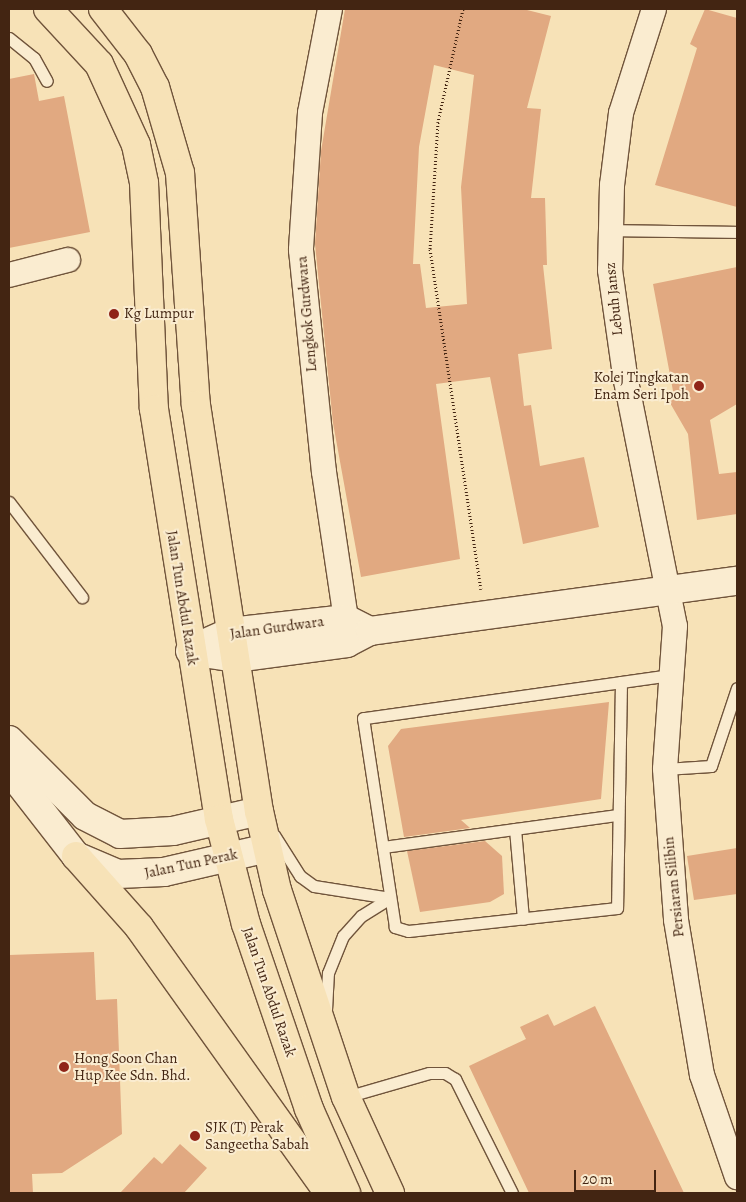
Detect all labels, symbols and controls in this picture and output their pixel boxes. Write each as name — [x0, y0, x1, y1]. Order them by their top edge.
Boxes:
street label: Lengkok Gurdwara — [293, 255, 321, 373]
street label: Lebuh Jansz — [601, 261, 627, 337]
place label: Kg Lumpur — [124, 305, 194, 323]
marker: Kg Lumpur — [108, 308, 120, 320]
place label: Kolej Tingkatan Enam Seri Ipoh — [593, 368, 689, 403]
marker: Kolej Tingkatan Enam Seri Ipoh — [693, 380, 705, 392]
street label: Jalan Tun Abdul Razak — [162, 529, 202, 667]
street label: Jalan Gurdwara — [229, 613, 325, 643]
street label: Persiaran Silibin — [660, 836, 688, 938]
street label: Jalan Tun Perak — [143, 845, 239, 883]
street label: Jalan Tun Abdul Razak — [238, 925, 300, 1059]
place label: Hong Soon Chan Hup Kee Sdn. Bhd. — [74, 1049, 191, 1084]
marker: Hong Soon Chan Hup Kee Sdn. Bhd. — [58, 1061, 70, 1073]
place label: SJK (T) Perak Sangeetha Sabah — [205, 1118, 309, 1153]
marker: SJK (T) Perak Sangeetha Sabah — [189, 1130, 201, 1142]
scale bar — [576, 1160, 658, 1192]
text: 20 m — [582, 1169, 613, 1189]

